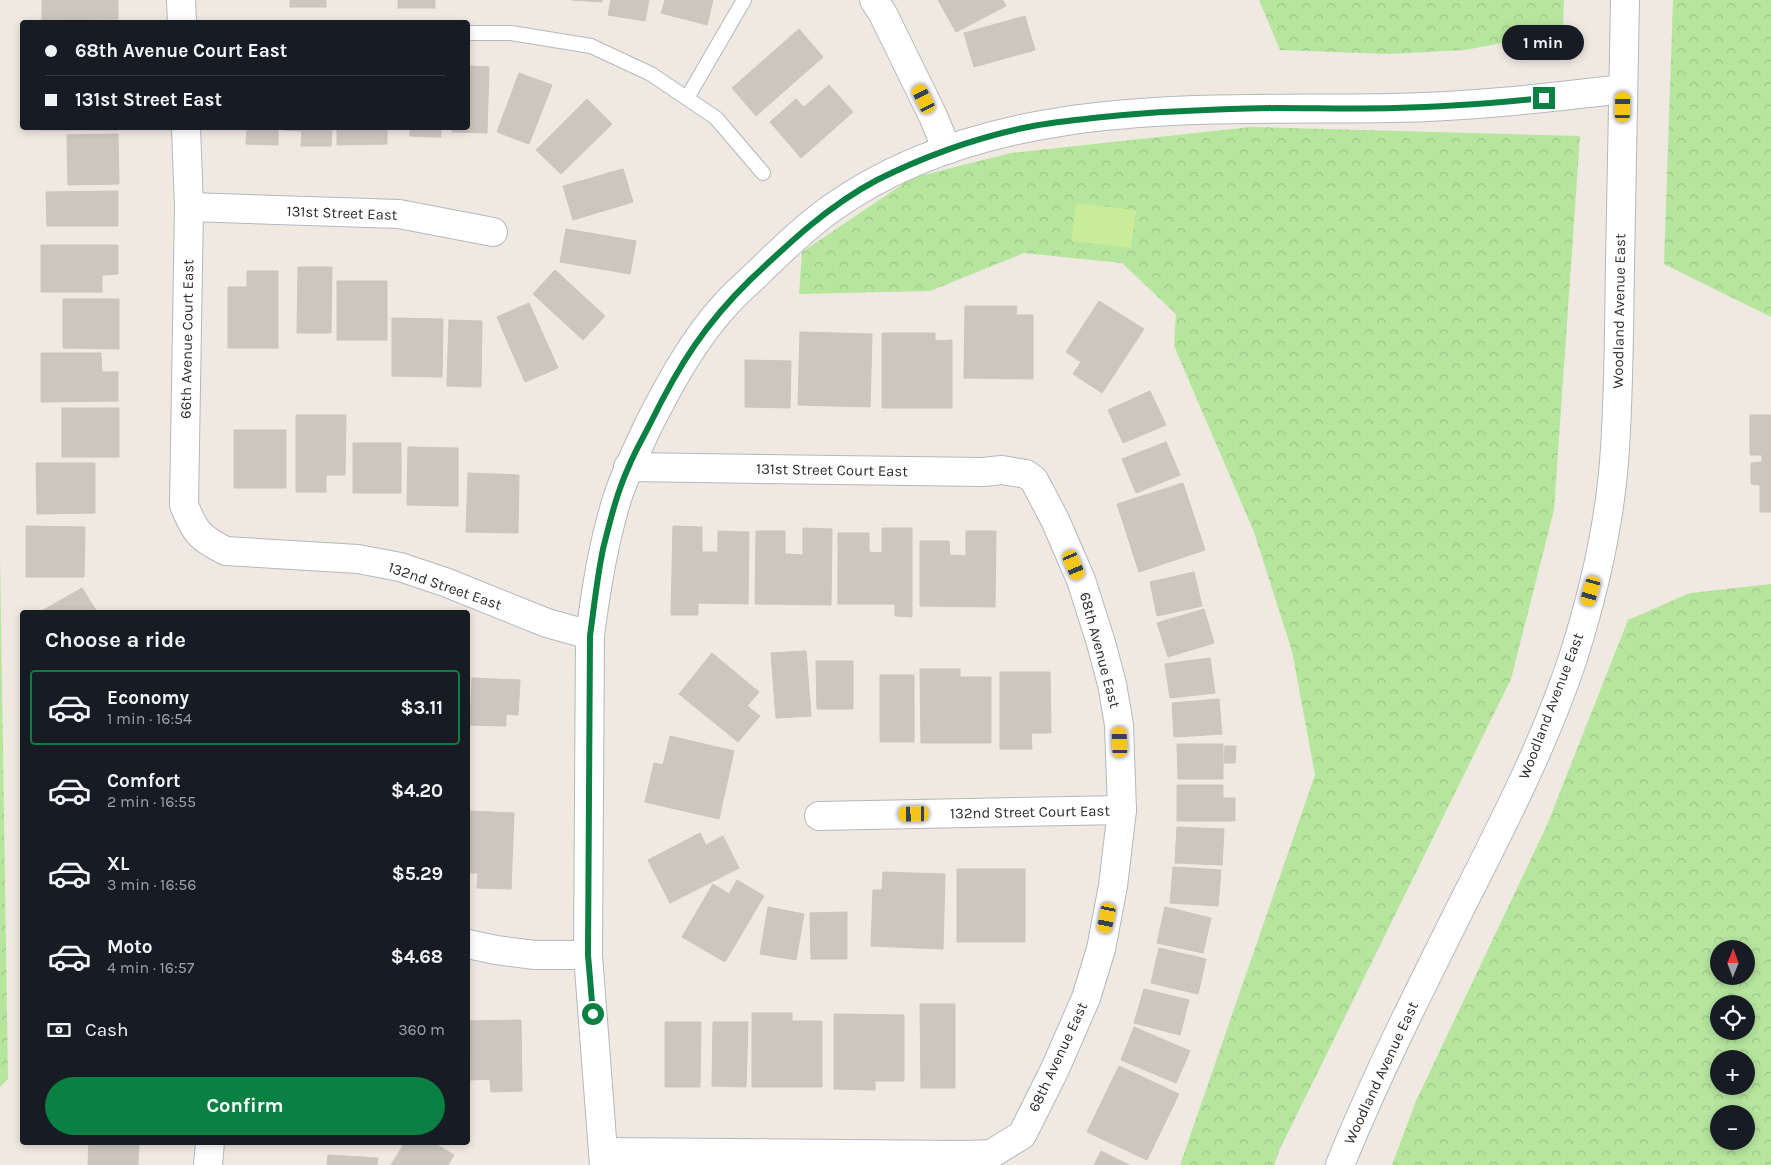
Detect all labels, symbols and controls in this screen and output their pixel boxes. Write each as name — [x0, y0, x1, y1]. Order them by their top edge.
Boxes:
callout: 1 min — [1503, 26, 1585, 61]
text: 1 min — [1523, 33, 1563, 52]
text: 68th Avenue Court East — [75, 40, 287, 62]
car — [910, 82, 937, 116]
route end — [1533, 87, 1555, 109]
text: 131st Street East — [75, 89, 222, 111]
car — [1615, 92, 1630, 122]
street label: 131st Street East — [286, 202, 398, 224]
street label: Woodland Avenue East — [1609, 233, 1629, 389]
street label: 66th Avenue Court East — [177, 259, 197, 419]
street label: 131st Street Court East — [756, 460, 908, 480]
car — [1061, 548, 1086, 582]
street label: 132nd Street East — [386, 558, 505, 614]
car — [1579, 575, 1602, 607]
street label: 68th Avenue East — [1076, 590, 1124, 710]
text: Choose a ride — [45, 627, 186, 653]
street label: Woodland Avenue East — [1515, 630, 1587, 782]
icon: car — [47, 685, 92, 730]
text: Economy — [107, 687, 189, 709]
text: $3.11 — [400, 697, 443, 719]
text: 1 min · 16:54 — [107, 709, 192, 728]
car — [1111, 727, 1128, 757]
icon: car — [47, 768, 92, 813]
text: Comfort — [107, 770, 181, 792]
text: $4.20 — [391, 780, 443, 802]
text: 2 min · 16:55 — [107, 792, 196, 811]
street label: 132nd Street Court East — [950, 802, 1111, 822]
car — [898, 806, 929, 822]
icon: car — [47, 851, 92, 896]
text: XL — [107, 853, 129, 875]
text: $5.29 — [392, 863, 443, 885]
text: 3 min · 16:56 — [107, 875, 196, 894]
car — [1096, 902, 1117, 934]
icon: car — [47, 934, 92, 979]
text: Moto — [107, 936, 153, 958]
north arrow — [1710, 940, 1755, 985]
map controls — [1710, 940, 1755, 1150]
text: $4.68 — [391, 946, 443, 968]
text: 4 min · 16:57 — [107, 958, 194, 977]
button: locate — [1710, 995, 1755, 1040]
street label: Woodland Avenue East — [1340, 998, 1422, 1147]
street label: 68th Avenue East — [1025, 999, 1091, 1115]
route start — [582, 1003, 604, 1025]
icon: cash — [45, 1016, 73, 1044]
text: Cash — [85, 1019, 129, 1041]
text: 360 m — [398, 1020, 445, 1039]
button: + — [1710, 1050, 1755, 1095]
button: Confirm — [45, 1077, 445, 1135]
button: − — [1710, 1105, 1755, 1150]

